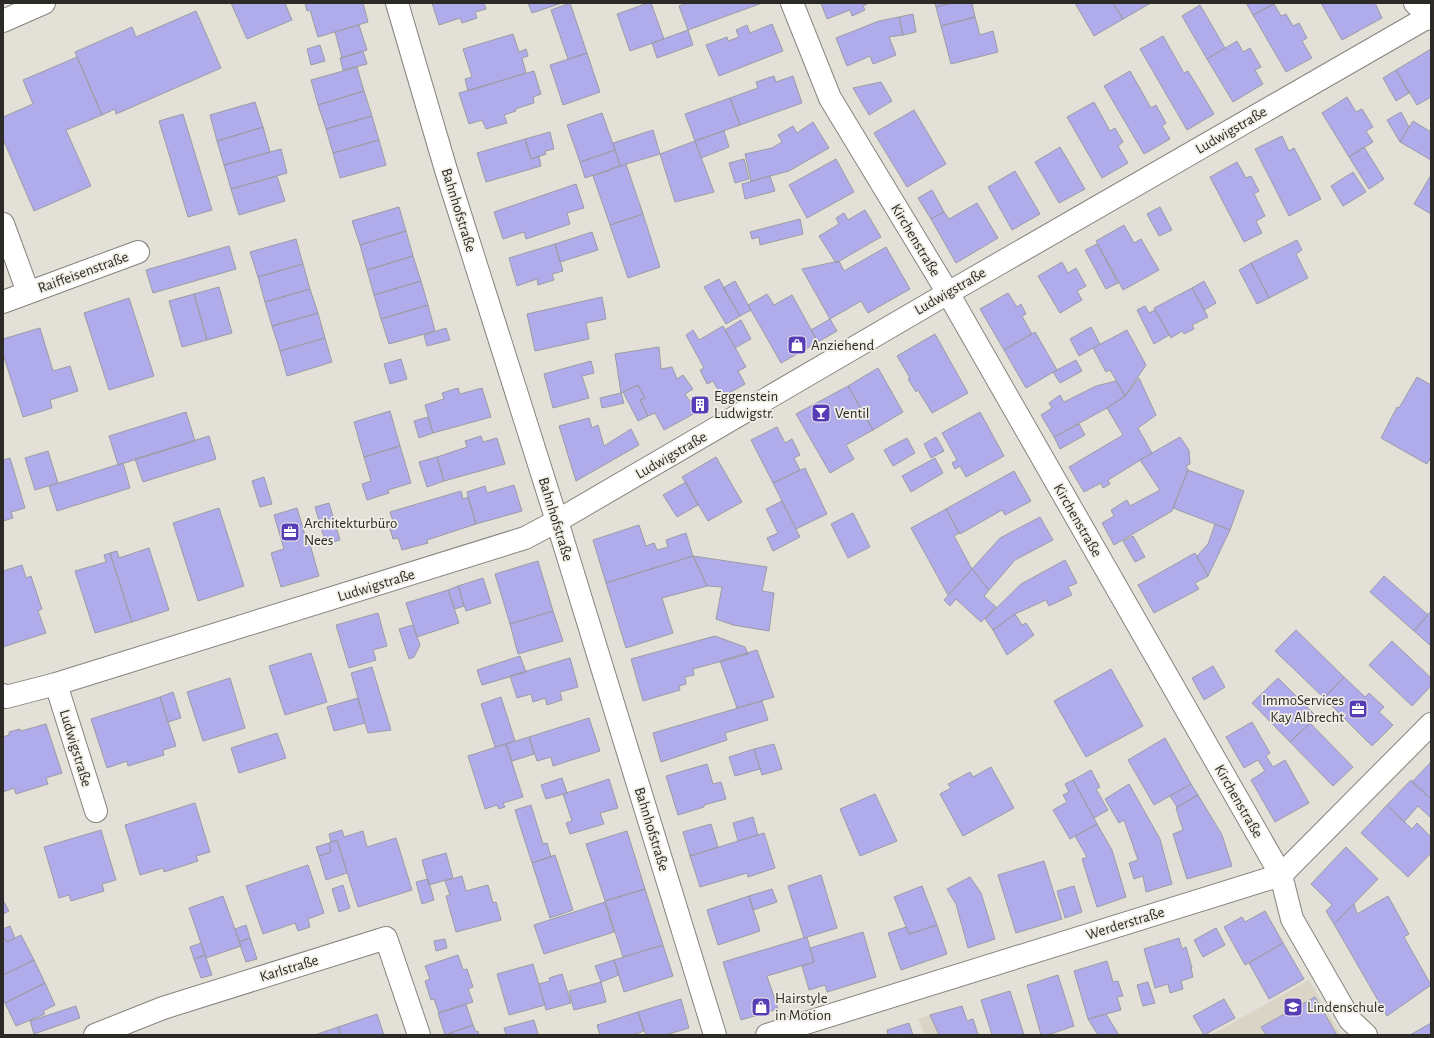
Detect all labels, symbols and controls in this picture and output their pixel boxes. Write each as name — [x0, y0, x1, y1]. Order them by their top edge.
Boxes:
street label: Ludwigstraße — [1193, 104, 1270, 157]
street label: Bahnhofstraße — [439, 166, 478, 254]
street label: Kirchenstraße — [888, 201, 943, 279]
street label: Raiffeisenstraße — [36, 249, 131, 296]
street label: Ludwigstraße — [912, 265, 989, 318]
shop icon: Anziehend — [786, 334, 808, 356]
place label: Anziehend — [811, 338, 874, 353]
place label: Eggenstein Ludwigstr. — [714, 389, 778, 421]
building icon: Eggenstein Ludwigstr. — [689, 394, 711, 416]
bar icon: Ventil — [810, 402, 832, 424]
place label: Ventil — [835, 406, 870, 421]
street label: Ludwigstraße — [633, 429, 710, 482]
street label: Bahnhofstraße — [536, 475, 575, 563]
street label: Kirchenstraße — [1051, 481, 1105, 560]
place label: Architekturbüro Nees — [304, 516, 397, 548]
office icon: Architekturbüro Nees — [279, 521, 301, 543]
street label: Ludwigstraße — [336, 567, 417, 604]
place label: ImmoServices Kay Albrecht — [1262, 693, 1344, 725]
office icon: ImmoServices Kay Albrecht — [1347, 698, 1369, 720]
street label: Ludwigstraße — [57, 708, 94, 789]
street label: Kirchenstraße — [1212, 762, 1266, 841]
street label: Bahnhofstraße — [632, 785, 671, 873]
street label: Werderstraße — [1084, 904, 1166, 943]
street label: Karlstraße — [258, 952, 320, 985]
place label: Hairstyle in Motion — [775, 991, 831, 1023]
shop icon: Hairstyle in Motion — [750, 996, 772, 1018]
school or university icon: Lindenschule — [1282, 996, 1304, 1018]
place label: Lindenschule — [1307, 1000, 1385, 1015]

